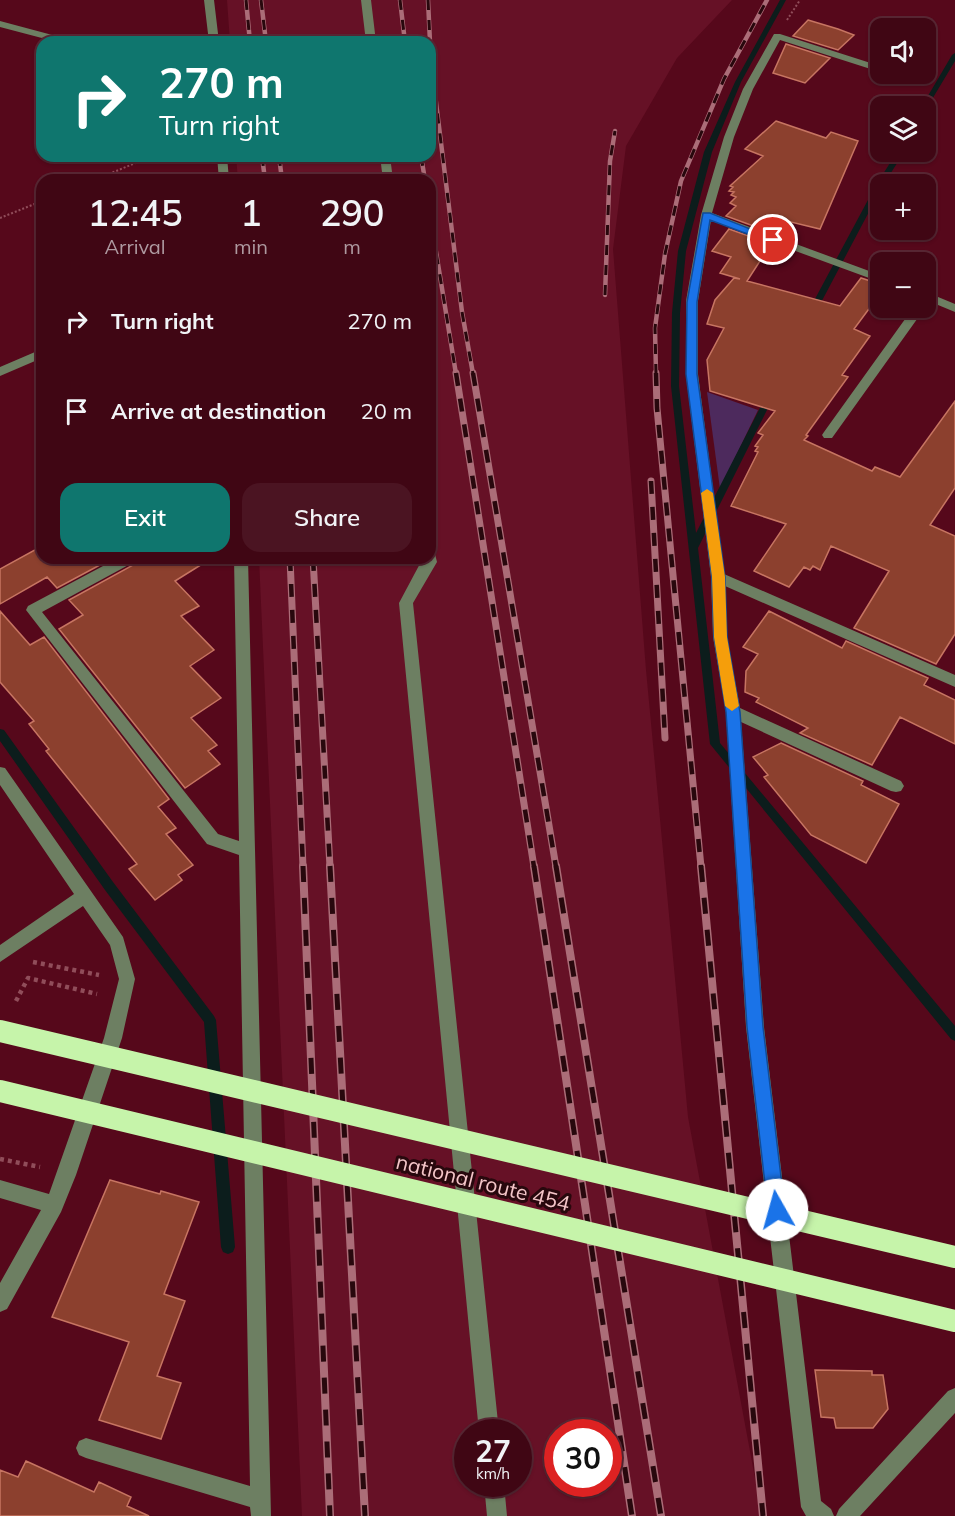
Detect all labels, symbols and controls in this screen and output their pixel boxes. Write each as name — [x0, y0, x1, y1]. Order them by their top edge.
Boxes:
map controls — [870, 18, 936, 318]
button: sound — [870, 18, 936, 84]
text: 270 m — [159, 56, 284, 109]
icon: right — [60, 60, 138, 138]
button: layers — [870, 96, 936, 162]
text: Turn right — [159, 108, 279, 142]
button: + — [870, 174, 936, 240]
text: 12:45 — [88, 190, 182, 235]
text: 1 — [240, 190, 262, 235]
text: 290 — [320, 190, 384, 235]
pin — [747, 214, 798, 265]
icon: arrive — [756, 223, 789, 256]
text: Arrival — [104, 234, 166, 259]
text: min — [234, 234, 268, 259]
text: m — [343, 234, 361, 259]
button: − — [870, 252, 936, 318]
icon: right — [60, 305, 93, 338]
text: Turn right — [111, 307, 214, 335]
text: 270 m — [347, 307, 412, 335]
icon: arrive — [60, 395, 93, 428]
text: Arrive at destination — [111, 397, 326, 425]
text: 20 m — [361, 397, 412, 425]
button: Exit — [60, 483, 230, 552]
button: Share — [242, 483, 412, 552]
street label: national route 454 — [394, 1148, 573, 1216]
position arrow — [745, 1178, 809, 1242]
speed limit sign: 30 — [544, 1419, 622, 1497]
text: 27 — [475, 1432, 511, 1470]
text: km/h — [476, 1464, 510, 1483]

